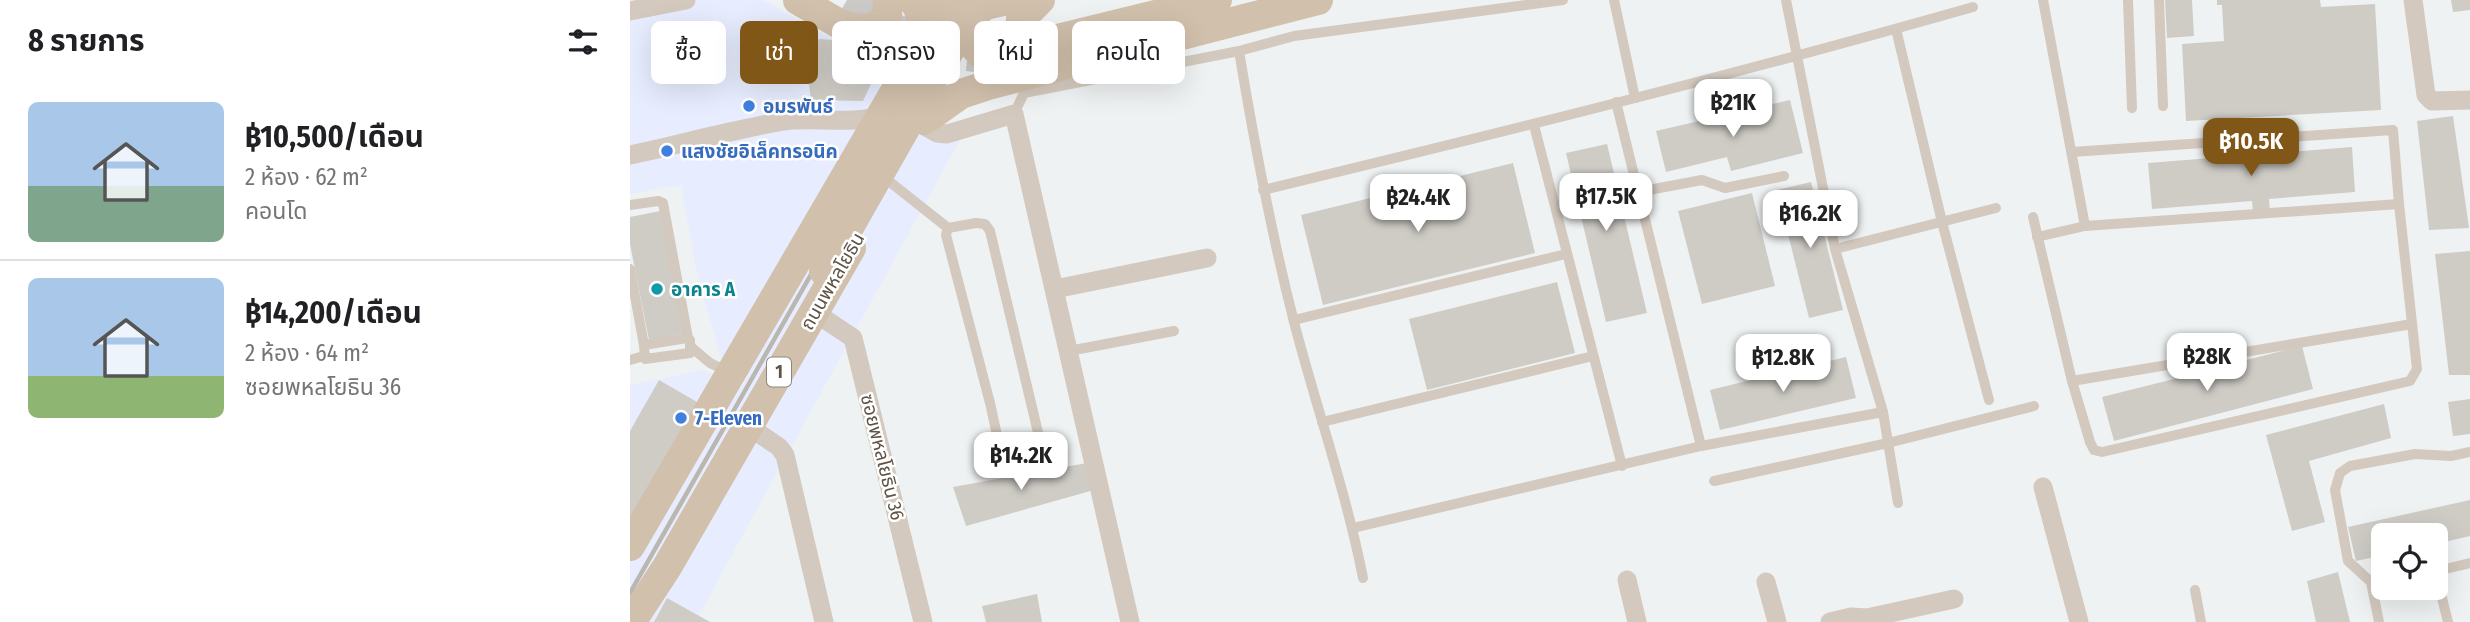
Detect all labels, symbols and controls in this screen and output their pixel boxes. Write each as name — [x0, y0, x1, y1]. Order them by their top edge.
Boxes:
chip: ซื้อ — [651, 21, 726, 84]
chip: เช่า — [740, 21, 818, 84]
chip: ตัวกรอง — [832, 21, 960, 84]
chip: ใหม่ — [974, 21, 1058, 84]
chip: คอนโด — [1072, 21, 1185, 84]
text: 8 รายการ — [28, 23, 145, 59]
icon: filters — [564, 23, 602, 61]
pin: ฿21K — [1692, 80, 1774, 139]
text: ฿21K — [1710, 88, 1756, 116]
place label: อมรพันธ์ — [763, 95, 833, 118]
marker: อมรพันธ์ — [741, 98, 757, 114]
pin: ฿10.5K — [2194, 118, 2308, 178]
text: ฿10,500/เดือน — [245, 119, 424, 155]
text: ฿10.5K — [2219, 127, 2283, 155]
icon: home — [84, 130, 168, 214]
place label: แสงชัยอิเล็คทรอนิค — [681, 140, 838, 163]
marker: แสงชัยอิเล็คทรอนิค — [659, 143, 675, 159]
text: 2 ห้อง · 62 m² — [245, 163, 368, 191]
pin: ฿24.4K — [1361, 174, 1475, 234]
pin: ฿17.5K — [1549, 174, 1663, 233]
text: ฿17.5K — [1575, 182, 1637, 210]
text: ฿24.4K — [1386, 183, 1450, 211]
pin: ฿16.2K — [1753, 190, 1867, 250]
text: คอนโด — [245, 197, 307, 225]
text: ฿16.2K — [1779, 199, 1841, 227]
street label: ถนนพหลโยธิน — [795, 229, 870, 334]
place label: อาคาร A — [671, 278, 736, 301]
marker: อาคาร A — [649, 281, 665, 297]
text: ฿14,200/เดือน — [245, 295, 422, 331]
icon: home — [84, 306, 168, 390]
pin: ฿12.8K — [1726, 334, 1840, 394]
pin: ฿28K — [2166, 334, 2248, 393]
text: 2 ห้อง · 64 m² — [245, 339, 369, 367]
text: ฿28K — [2183, 342, 2231, 370]
text: ฿12.8K — [1752, 343, 1814, 371]
road number: 1 — [767, 358, 791, 386]
text: ซอยพหลโยธิน 36 — [245, 373, 401, 401]
street label: ซอยพหลโยธิน 36 — [856, 392, 909, 522]
place label: 7-Eleven — [695, 407, 762, 430]
marker: 7-Eleven — [673, 410, 689, 426]
pin: ฿14.2K — [964, 433, 1078, 492]
text: ฿14.2K — [990, 441, 1052, 469]
map controls — [2371, 523, 2448, 600]
button: locate — [2371, 523, 2448, 600]

